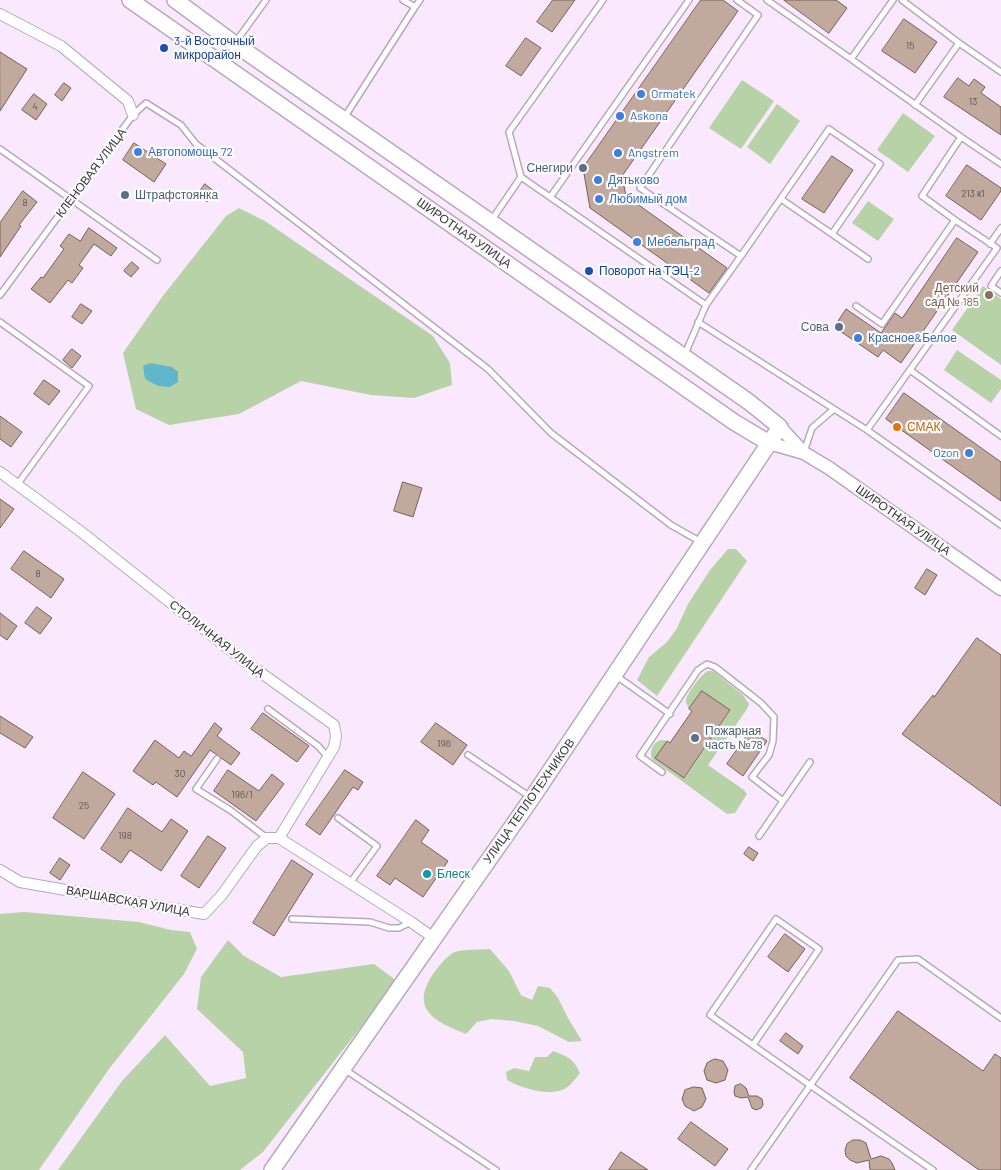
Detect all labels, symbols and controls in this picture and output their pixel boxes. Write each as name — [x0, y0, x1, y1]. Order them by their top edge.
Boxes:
place label: 3-й Восточный микрорайон — [174, 34, 255, 62]
house number: 15 — [906, 40, 914, 52]
marker: 3-й Восточный микрорайон — [158, 42, 170, 54]
place label: Ormatek — [651, 87, 695, 101]
marker: Ormatek — [635, 88, 647, 100]
house number: 13 — [969, 96, 977, 108]
house number: 4 — [32, 101, 38, 113]
place label: Askona — [630, 109, 668, 123]
marker: Askona — [614, 110, 626, 122]
street label: КЛЕНОВАЯ УЛИЦА — [53, 125, 129, 221]
place label: Автопомощь 72 — [148, 145, 233, 159]
marker: Автопомощь 72 — [132, 146, 144, 158]
place label: Angstrem — [628, 146, 679, 160]
marker: Angstrem — [612, 147, 624, 159]
place label: Снегири — [527, 161, 573, 175]
marker: Снегири — [577, 162, 589, 174]
place label: Дятьково — [608, 173, 659, 187]
marker: Дятьково — [592, 174, 604, 186]
place label: Штрафстоянка — [135, 188, 218, 202]
house number: 213 к1 — [961, 188, 985, 200]
marker: Штрафстоянка — [119, 189, 131, 201]
place label: Любимый дом — [609, 192, 687, 206]
marker: Любимый дом — [593, 193, 605, 205]
street label: ШИРОТНАЯ УЛИЦА — [414, 195, 514, 271]
house number: 8 — [22, 197, 28, 209]
place label: Мебельград — [647, 235, 715, 249]
marker: Мебельград — [631, 236, 643, 248]
place label: Поворот на ТЭЦ-2 — [599, 264, 700, 278]
marker: Поворот на ТЭЦ-2 — [583, 265, 595, 277]
place label: Детский сад № 185 — [925, 281, 979, 309]
marker: Детский сад № 185 — [983, 289, 995, 301]
place label: Сова — [801, 320, 829, 334]
marker: Сова — [833, 321, 845, 333]
place label: Красное&Белое — [868, 331, 957, 345]
marker: Красное&Белое — [852, 332, 864, 344]
place label: СМАК — [907, 420, 941, 434]
marker: СМАК — [891, 421, 903, 433]
place label: Ozon — [933, 446, 959, 460]
marker: Ozon — [963, 447, 975, 459]
street label: ШИРОТНАЯ УЛИЦА — [853, 482, 953, 558]
house number: 8 — [35, 568, 41, 580]
street label: СТОЛИЧНАЯ УЛИЦА — [166, 597, 268, 681]
place label: Пожарная часть №78 — [705, 724, 763, 752]
marker: Пожарная часть №78 — [689, 732, 701, 744]
street label: УЛИЦА ТЕПЛОТЕХНИКОВ — [480, 736, 578, 866]
house number: 196 — [437, 738, 451, 750]
house number: 30 — [175, 768, 185, 780]
house number: 196/1 — [231, 789, 253, 801]
house number: 25 — [79, 800, 89, 812]
house number: 198 — [118, 830, 132, 842]
place label: Блеск — [437, 867, 470, 881]
marker: Блеск — [421, 868, 433, 880]
street label: ВАРШАВСКАЯ УЛИЦА — [65, 883, 191, 919]

